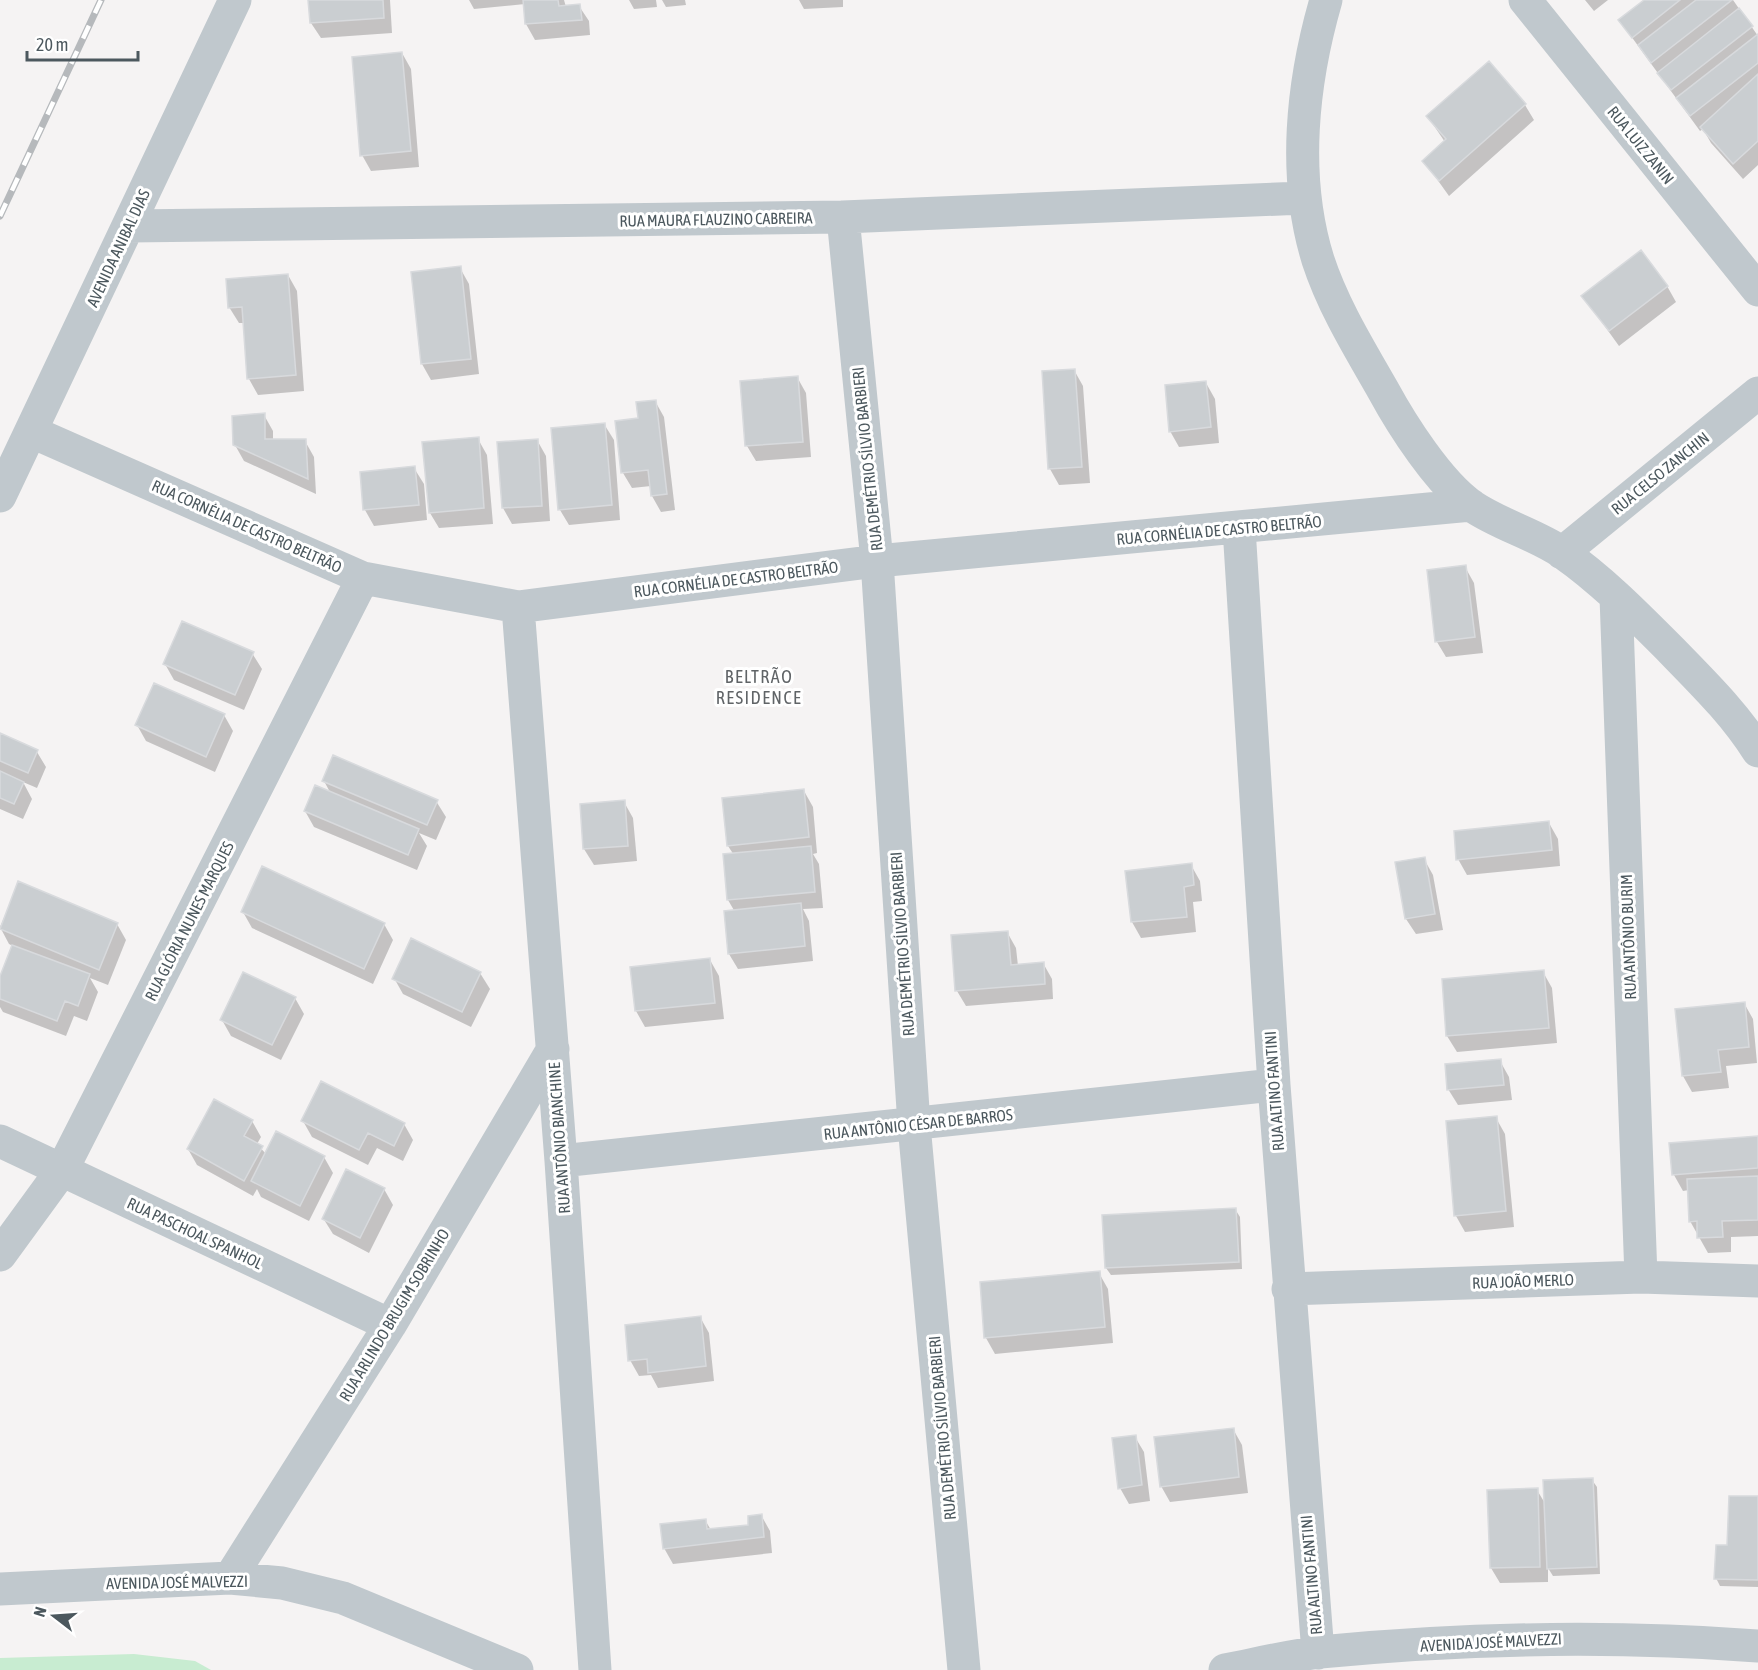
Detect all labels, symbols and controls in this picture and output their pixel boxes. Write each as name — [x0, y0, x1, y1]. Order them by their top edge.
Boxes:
scale bar — [27, 24, 138, 62]
text: 20 m — [36, 34, 68, 55]
street label: RUA LUIZ ZANIN — [1604, 103, 1678, 187]
street label: AVENIDA ANIBAL DIAS — [83, 186, 153, 310]
street label: RUA MAURA FLAUZINO CABREIRA — [619, 208, 813, 230]
street label: RUA DEMÉTRIO SÍLVIO BARBIERI — [848, 366, 886, 552]
street label: RUA CELSO ZANCHIN — [1608, 428, 1712, 518]
street label: RUA CORNÉLIA DE CASTRO BELTRÃO — [149, 476, 345, 576]
street label: RUA CORNÉLIA DE CASTRO BELTRÃO — [1116, 512, 1322, 548]
street label: RUA CORNÉLIA DE CASTRO BELTRÃO — [633, 558, 839, 600]
district label: BELTRÃO RESIDENCE — [716, 666, 802, 708]
street label: RUA GLÓRIA NUNES MARQUES — [141, 838, 237, 1004]
street label: RUA DEMÉTRIO SÍLVIO BARBIERI — [887, 851, 917, 1037]
street label: RUA ANTÔNIO BURIM — [1617, 874, 1639, 1000]
street label: RUA ALTINO FANTINI — [1261, 1030, 1287, 1152]
street label: RUA ANTÔNIO BIANCHINE — [545, 1062, 573, 1214]
street label: RUA ANTÔNIO CÉSAR DE BARROS — [823, 1105, 1014, 1143]
street label: RUA PASCHOAL SPANHOL — [124, 1194, 266, 1273]
street label: RUA ARLINDO BRUGIM SOBRINHO — [335, 1226, 453, 1404]
street label: RUA JOÃO MERLO — [1472, 1270, 1574, 1292]
street label: RUA DEMÉTRIO SÍLVIO BARBIERI — [925, 1335, 959, 1521]
street label: RUA ALTINO FANTINI — [1297, 1514, 1325, 1636]
street label: AVENIDA JOSÉ MALVEZZI — [106, 1572, 248, 1592]
north arrow — [24, 1586, 84, 1646]
text: N — [30, 1604, 50, 1619]
street label: AVENIDA JOSÉ MALVEZZI — [1420, 1629, 1562, 1655]

